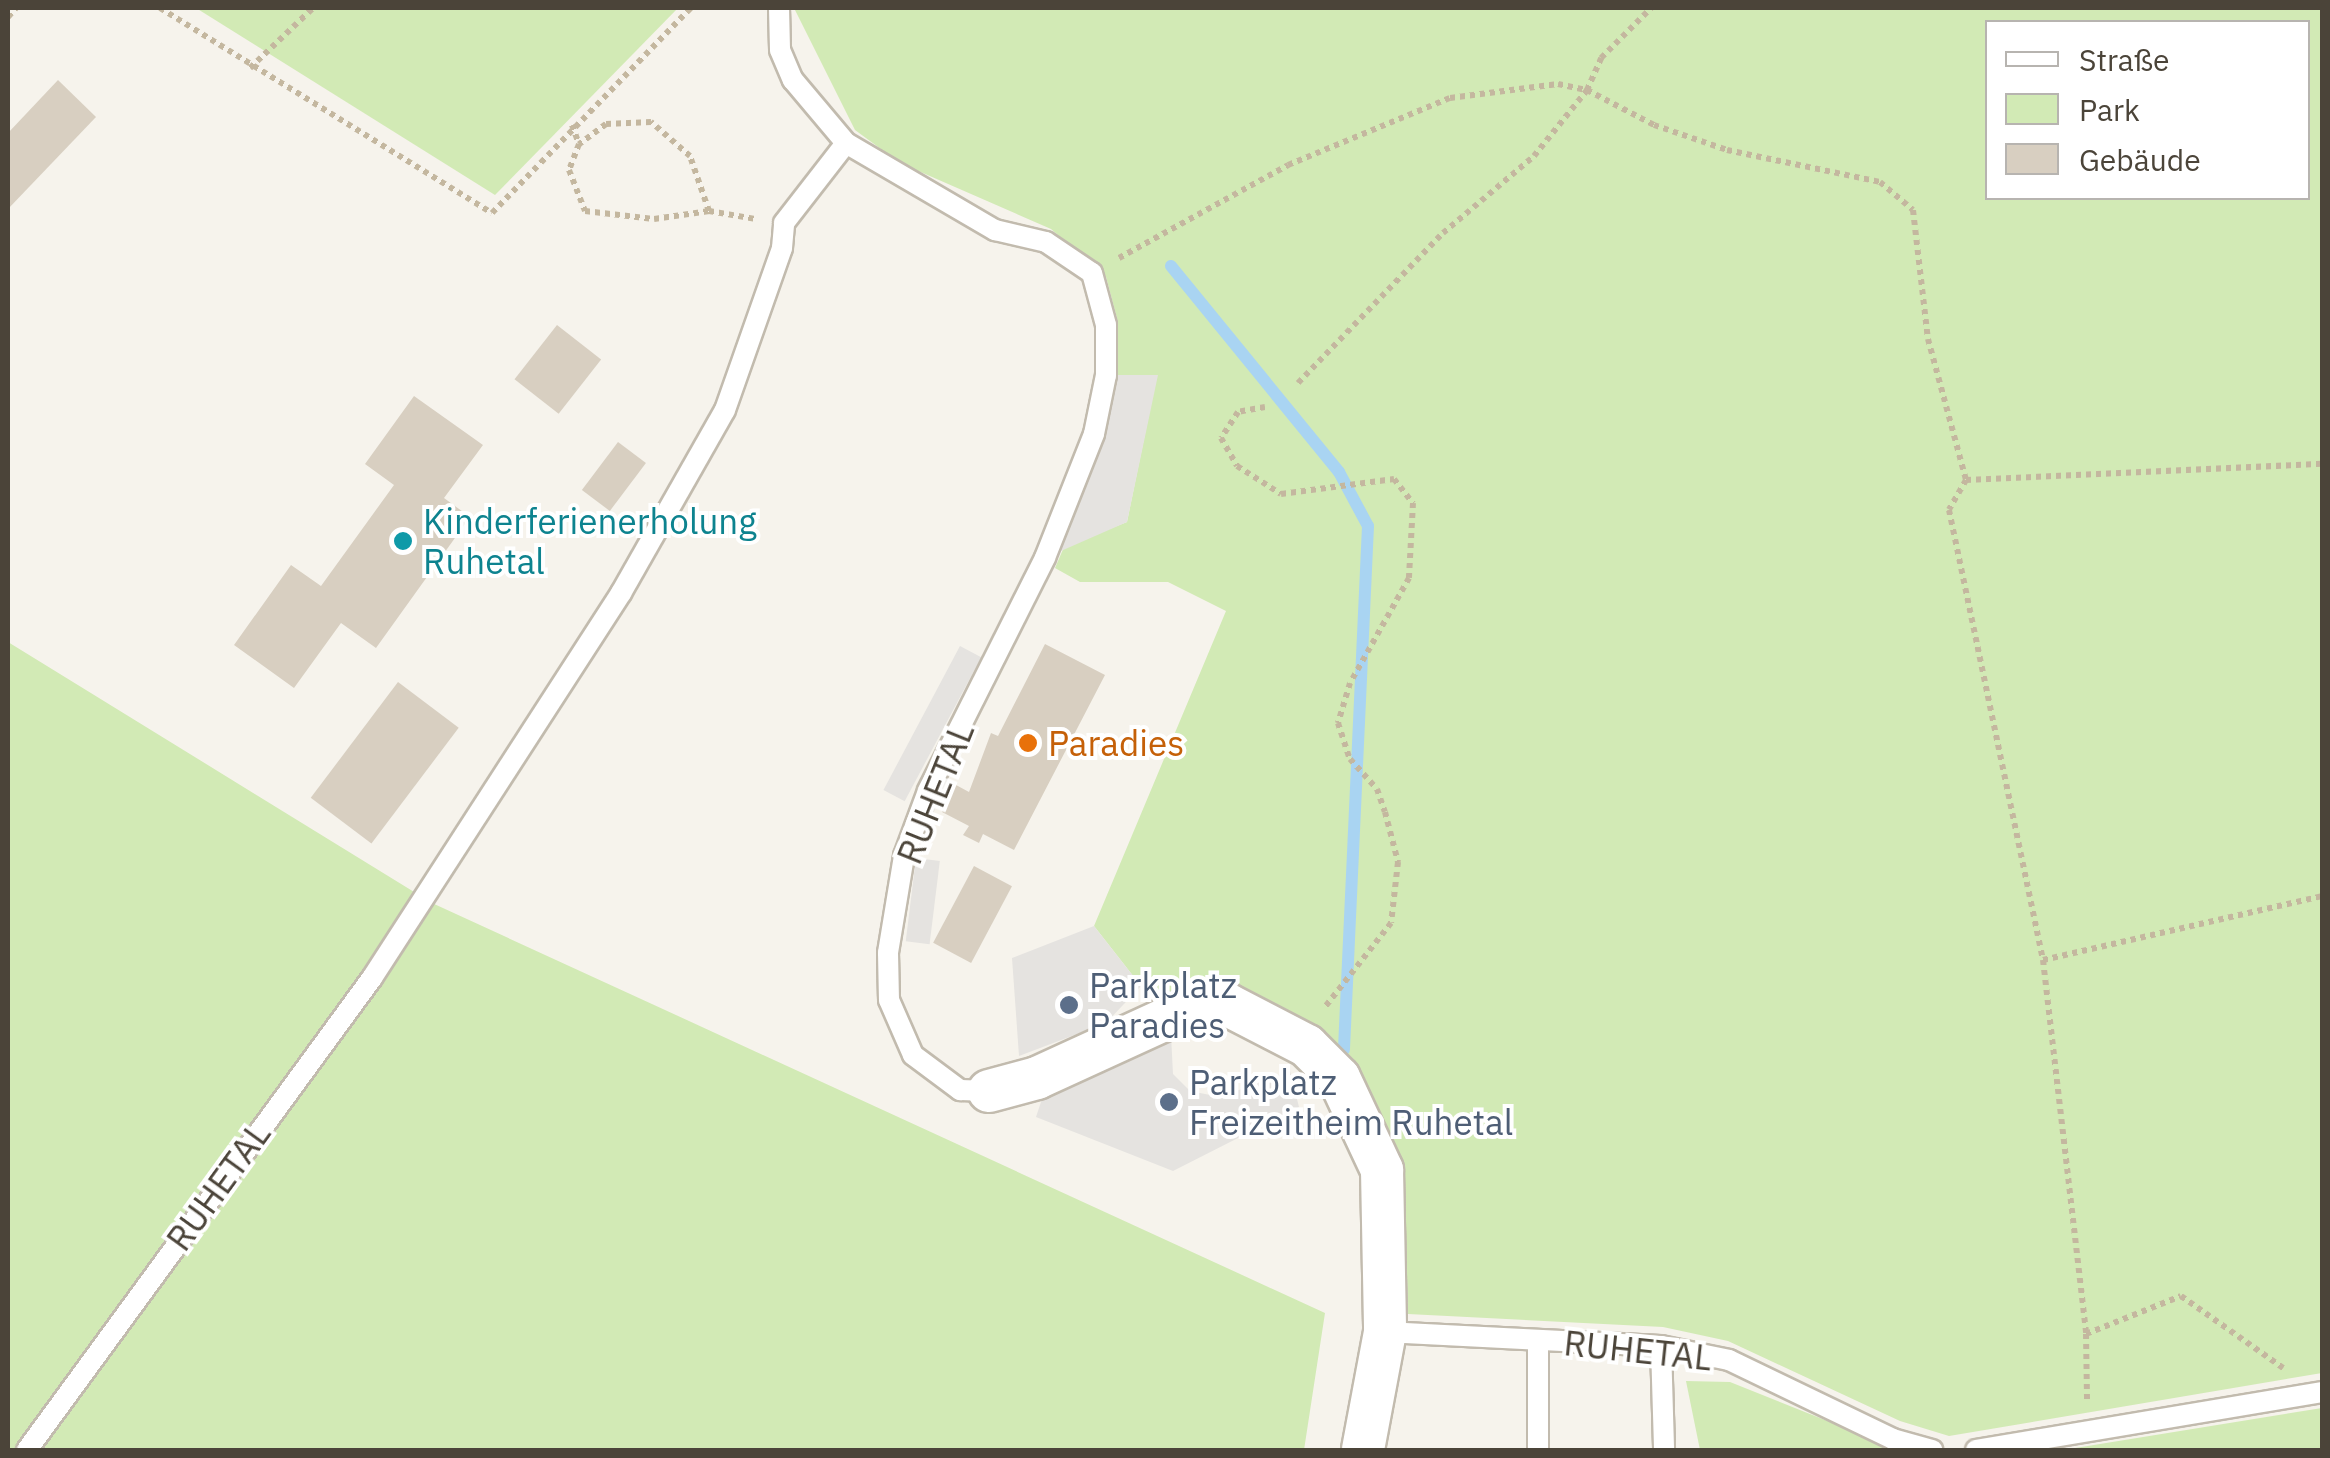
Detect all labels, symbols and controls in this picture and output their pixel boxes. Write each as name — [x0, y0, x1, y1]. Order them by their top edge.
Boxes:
legend — [1985, 20, 2310, 200]
text: Straße — [2079, 40, 2170, 79]
text: Park — [2079, 90, 2140, 129]
text: Gebäude — [2079, 140, 2201, 179]
place label: Kinderferienerholung Ruhetal — [423, 500, 757, 582]
marker: Kinderferienerholung Ruhetal — [392, 530, 414, 552]
street label: RUHETAL — [888, 716, 982, 870]
place label: Paradies — [1048, 722, 1184, 764]
marker: Paradies — [1017, 732, 1039, 754]
place label: Parkplatz Paradies — [1089, 964, 1237, 1046]
marker: Parkplatz Paradies — [1058, 994, 1080, 1016]
place label: Parkplatz Freizeitheim Ruhetal — [1189, 1061, 1513, 1143]
marker: Parkplatz Freizeitheim Ruhetal — [1158, 1091, 1180, 1113]
street label: RUHETAL — [157, 1114, 279, 1258]
street label: RUHETAL — [1562, 1321, 1714, 1379]

